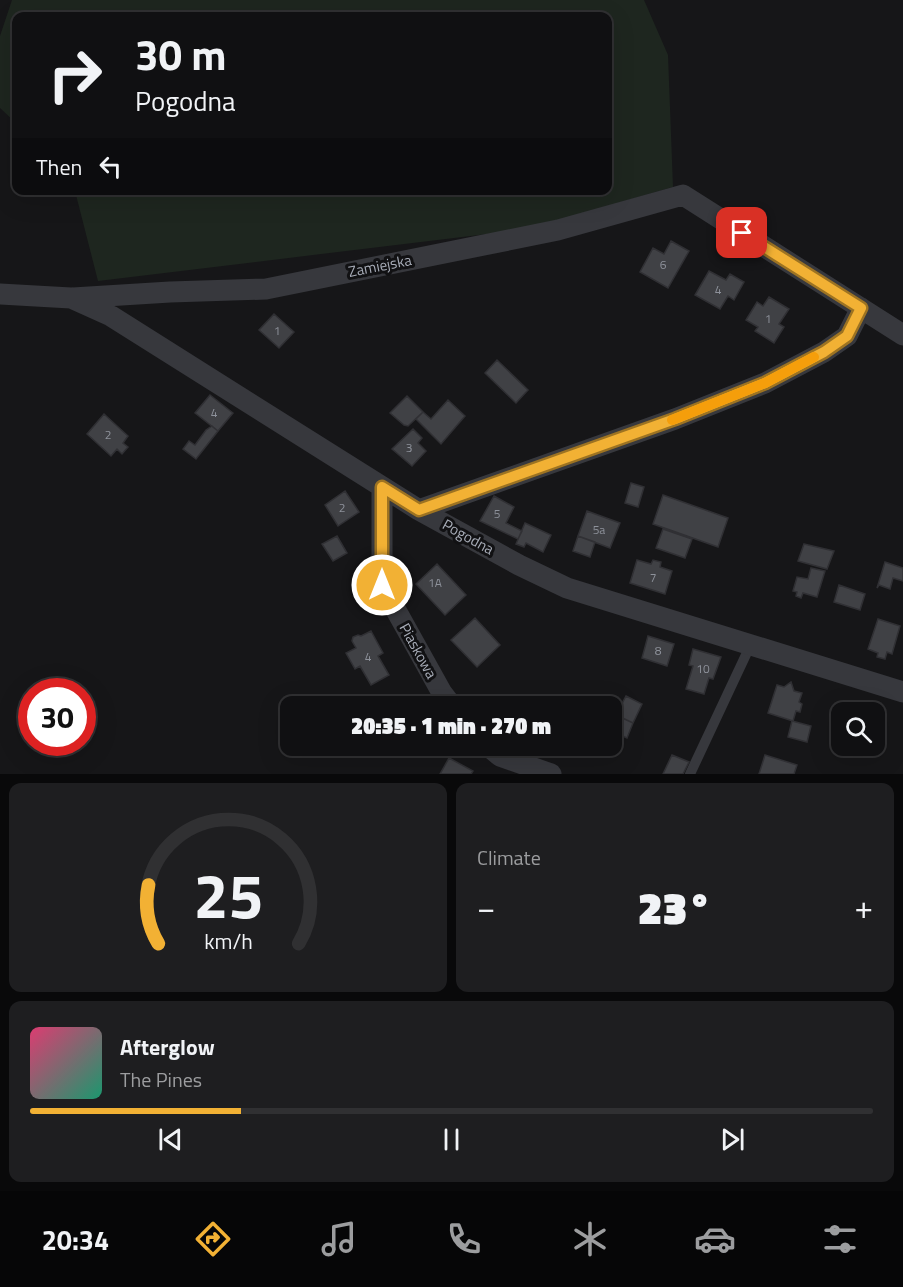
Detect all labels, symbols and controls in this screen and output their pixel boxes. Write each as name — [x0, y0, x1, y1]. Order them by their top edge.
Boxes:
text: 30 m — [135, 22, 227, 86]
icon: right — [36, 36, 114, 114]
text: Pogodna — [135, 80, 236, 121]
text: Then — [36, 150, 82, 184]
icon: left — [94, 150, 127, 183]
pin — [716, 207, 767, 258]
icon: arrive — [725, 216, 758, 249]
street label: Zamiejska — [346, 248, 414, 283]
house number: 6 — [660, 255, 667, 274]
house number: 4 — [715, 280, 722, 299]
house number: 1 — [765, 309, 771, 328]
house number: 1 — [274, 321, 280, 340]
house number: 4 — [211, 403, 218, 422]
house number: 2 — [105, 425, 111, 444]
house number: 3 — [406, 438, 412, 457]
house number: 2 — [339, 498, 345, 517]
house number: 5 — [494, 504, 501, 523]
street label: Pogodna — [438, 513, 499, 560]
house number: 5a — [593, 520, 605, 539]
position arrow — [350, 553, 414, 617]
house number: 7 — [650, 568, 656, 587]
house number: 1A — [428, 573, 442, 592]
street label: Piaskowa — [394, 619, 443, 683]
house number: 8 — [655, 641, 662, 660]
house number: 4 — [365, 647, 372, 666]
house number: 10 — [696, 659, 710, 678]
speed limit sign: 30 — [18, 678, 96, 756]
map controls — [831, 702, 885, 756]
button: search — [831, 702, 885, 756]
text: 20:35 · 1 min · 270 m — [351, 709, 551, 743]
text: Climate — [477, 842, 541, 873]
text: 25 — [193, 847, 263, 942]
text: 23° — [638, 873, 712, 941]
text: − — [477, 882, 495, 932]
text: + — [855, 882, 873, 932]
text: km/h — [204, 926, 252, 958]
text: Afterglow — [120, 1030, 215, 1064]
text: The Pines — [120, 1064, 202, 1095]
icon: previous — [154, 1123, 187, 1156]
icon: pause — [435, 1123, 468, 1156]
icon: next — [716, 1123, 749, 1156]
icon: directions — [192, 1218, 234, 1260]
icon: music — [318, 1218, 360, 1260]
icon: phone — [443, 1218, 485, 1260]
icon: climate — [569, 1218, 611, 1260]
icon: car — [694, 1218, 736, 1260]
icon: filters — [819, 1218, 861, 1260]
text: 20:34 — [42, 1219, 109, 1260]

